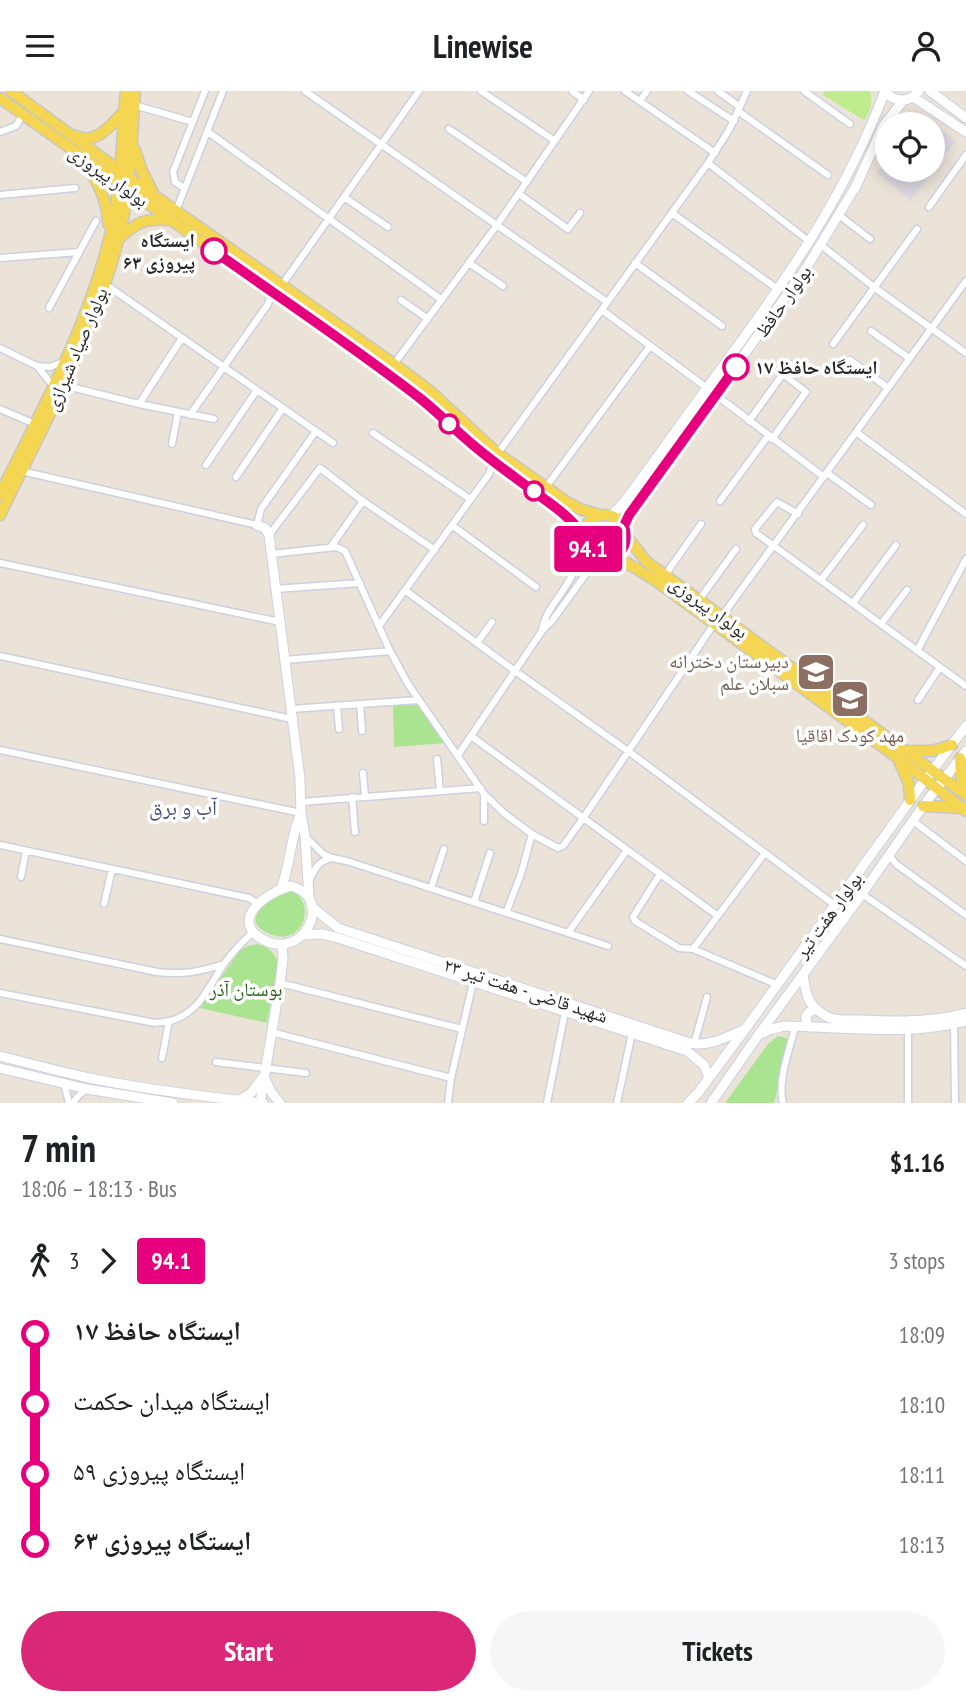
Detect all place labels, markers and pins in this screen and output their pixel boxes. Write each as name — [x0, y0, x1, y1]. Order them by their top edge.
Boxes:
place label: ایستگاه پیروزی ۶۳ — [123, 228, 195, 274]
marker: ایستگاه پیروزی ۶۳ — [201, 238, 227, 264]
marker: ایستگاه حافظ ۱۷ — [723, 354, 749, 380]
place label: ایستگاه حافظ ۱۷ — [755, 355, 878, 379]
unlabelled marker — [439, 414, 459, 434]
unlabelled marker — [524, 481, 544, 501]
place label: دبیرستان دخترانه سبلان علم — [669, 649, 789, 696]
school or university icon: دبیرستان دخترانه سبلان علم — [795, 651, 837, 693]
school or university icon: مهد کودک اقاقیا — [829, 678, 871, 720]
place label: مهد کودک اقاقیا — [796, 723, 904, 747]

